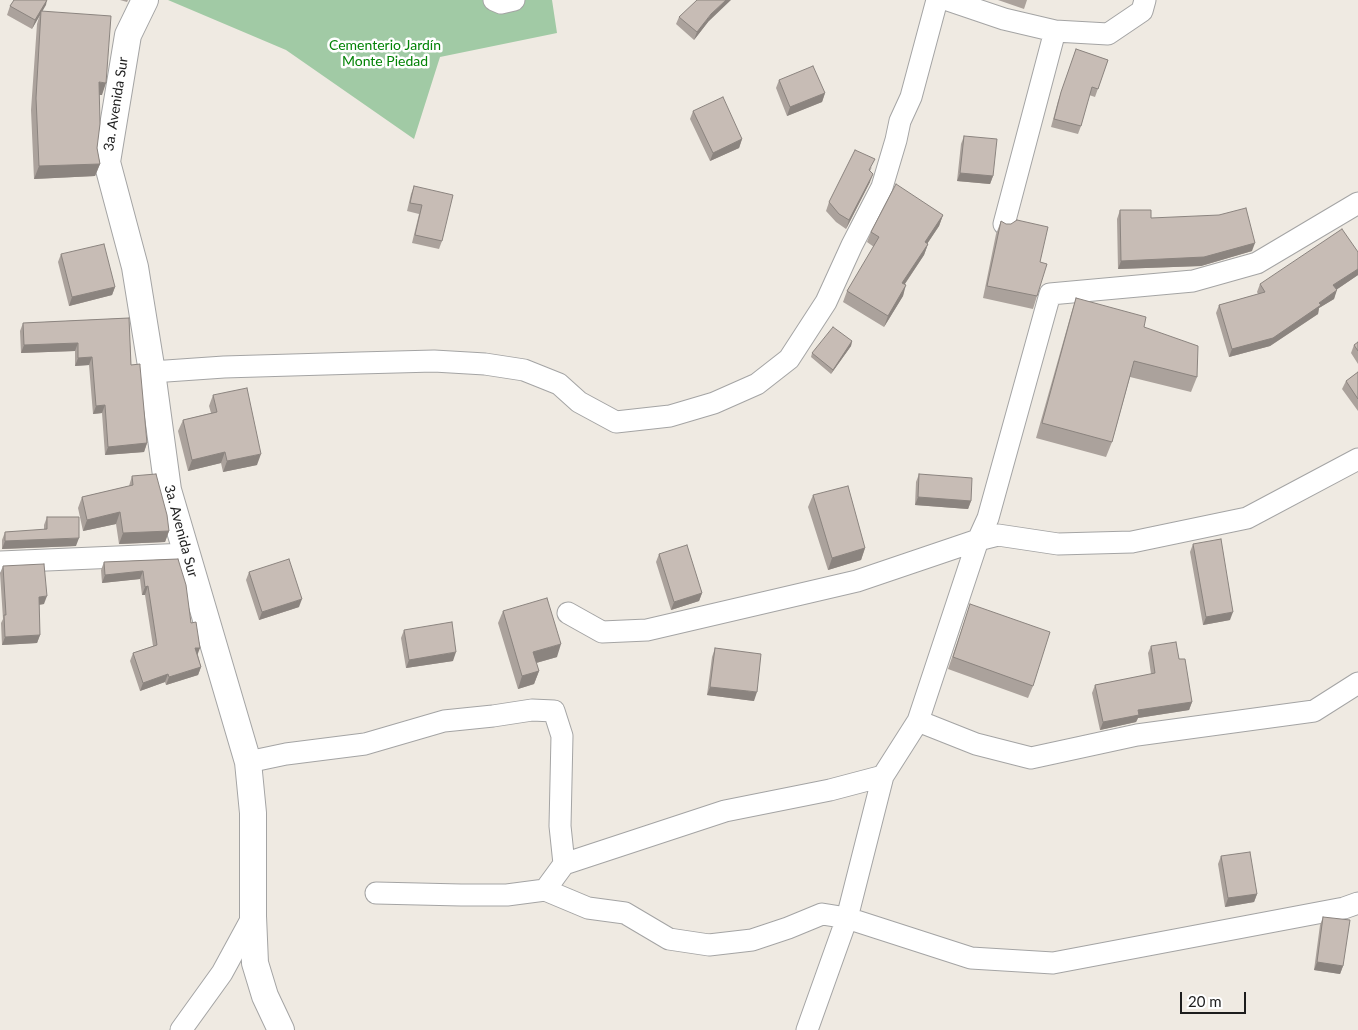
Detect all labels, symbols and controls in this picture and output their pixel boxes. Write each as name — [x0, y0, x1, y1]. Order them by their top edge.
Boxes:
park label: Cementerio Jardín Monte Piedad — [329, 37, 441, 70]
street label: 3a. Avenida Sur — [100, 56, 132, 152]
street label: 3a. Avenida Sur — [161, 483, 201, 579]
scale bar — [1183, 982, 1249, 1014]
text: 20 m — [1188, 992, 1222, 1010]

